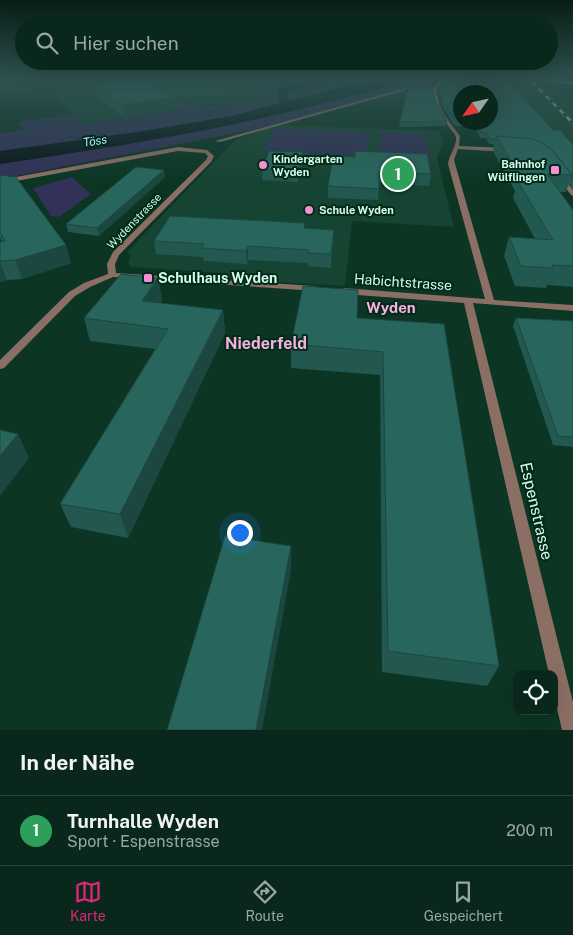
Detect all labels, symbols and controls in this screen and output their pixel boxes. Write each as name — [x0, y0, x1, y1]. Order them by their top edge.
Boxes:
search box — [15, 15, 558, 70]
icon: search — [33, 29, 61, 57]
text: Hier suchen — [73, 32, 179, 54]
north arrow — [453, 85, 498, 130]
water label: Töss — [82, 132, 108, 150]
place label: Kindergarten Wyden — [273, 153, 343, 178]
pin: 1 — [382, 155, 414, 193]
place label: Bahnhof Wülflingen — [487, 158, 546, 183]
marker: Kindergarten Wyden — [257, 159, 269, 171]
marker: Bahnhof Wülflingen — [549, 164, 561, 176]
street label: Wydenstrasse — [104, 191, 164, 251]
marker: Schule Wyden — [303, 204, 315, 216]
place label: Schule Wyden — [319, 204, 394, 216]
place label: Schulhaus Wyden — [158, 270, 277, 286]
street label: Habichtstrasse — [353, 271, 453, 293]
marker: Schulhaus Wyden — [142, 272, 154, 284]
district label: Wyden — [366, 299, 416, 316]
district label: Niederfeld — [225, 334, 307, 353]
street label: Espenstrasse — [516, 460, 557, 562]
your location — [227, 520, 253, 546]
map controls — [513, 670, 558, 715]
button: locate — [513, 670, 558, 715]
text: In der Nähe — [20, 750, 135, 775]
text: Turnhalle Wyden — [67, 810, 219, 832]
text: 1 — [33, 821, 39, 840]
text: 200 m — [506, 821, 553, 840]
text: Sport · Espenstrasse — [67, 832, 220, 851]
tab: Karte — [70, 878, 106, 924]
tab: Route — [245, 878, 284, 924]
tab: Gespeichert — [424, 878, 503, 924]

